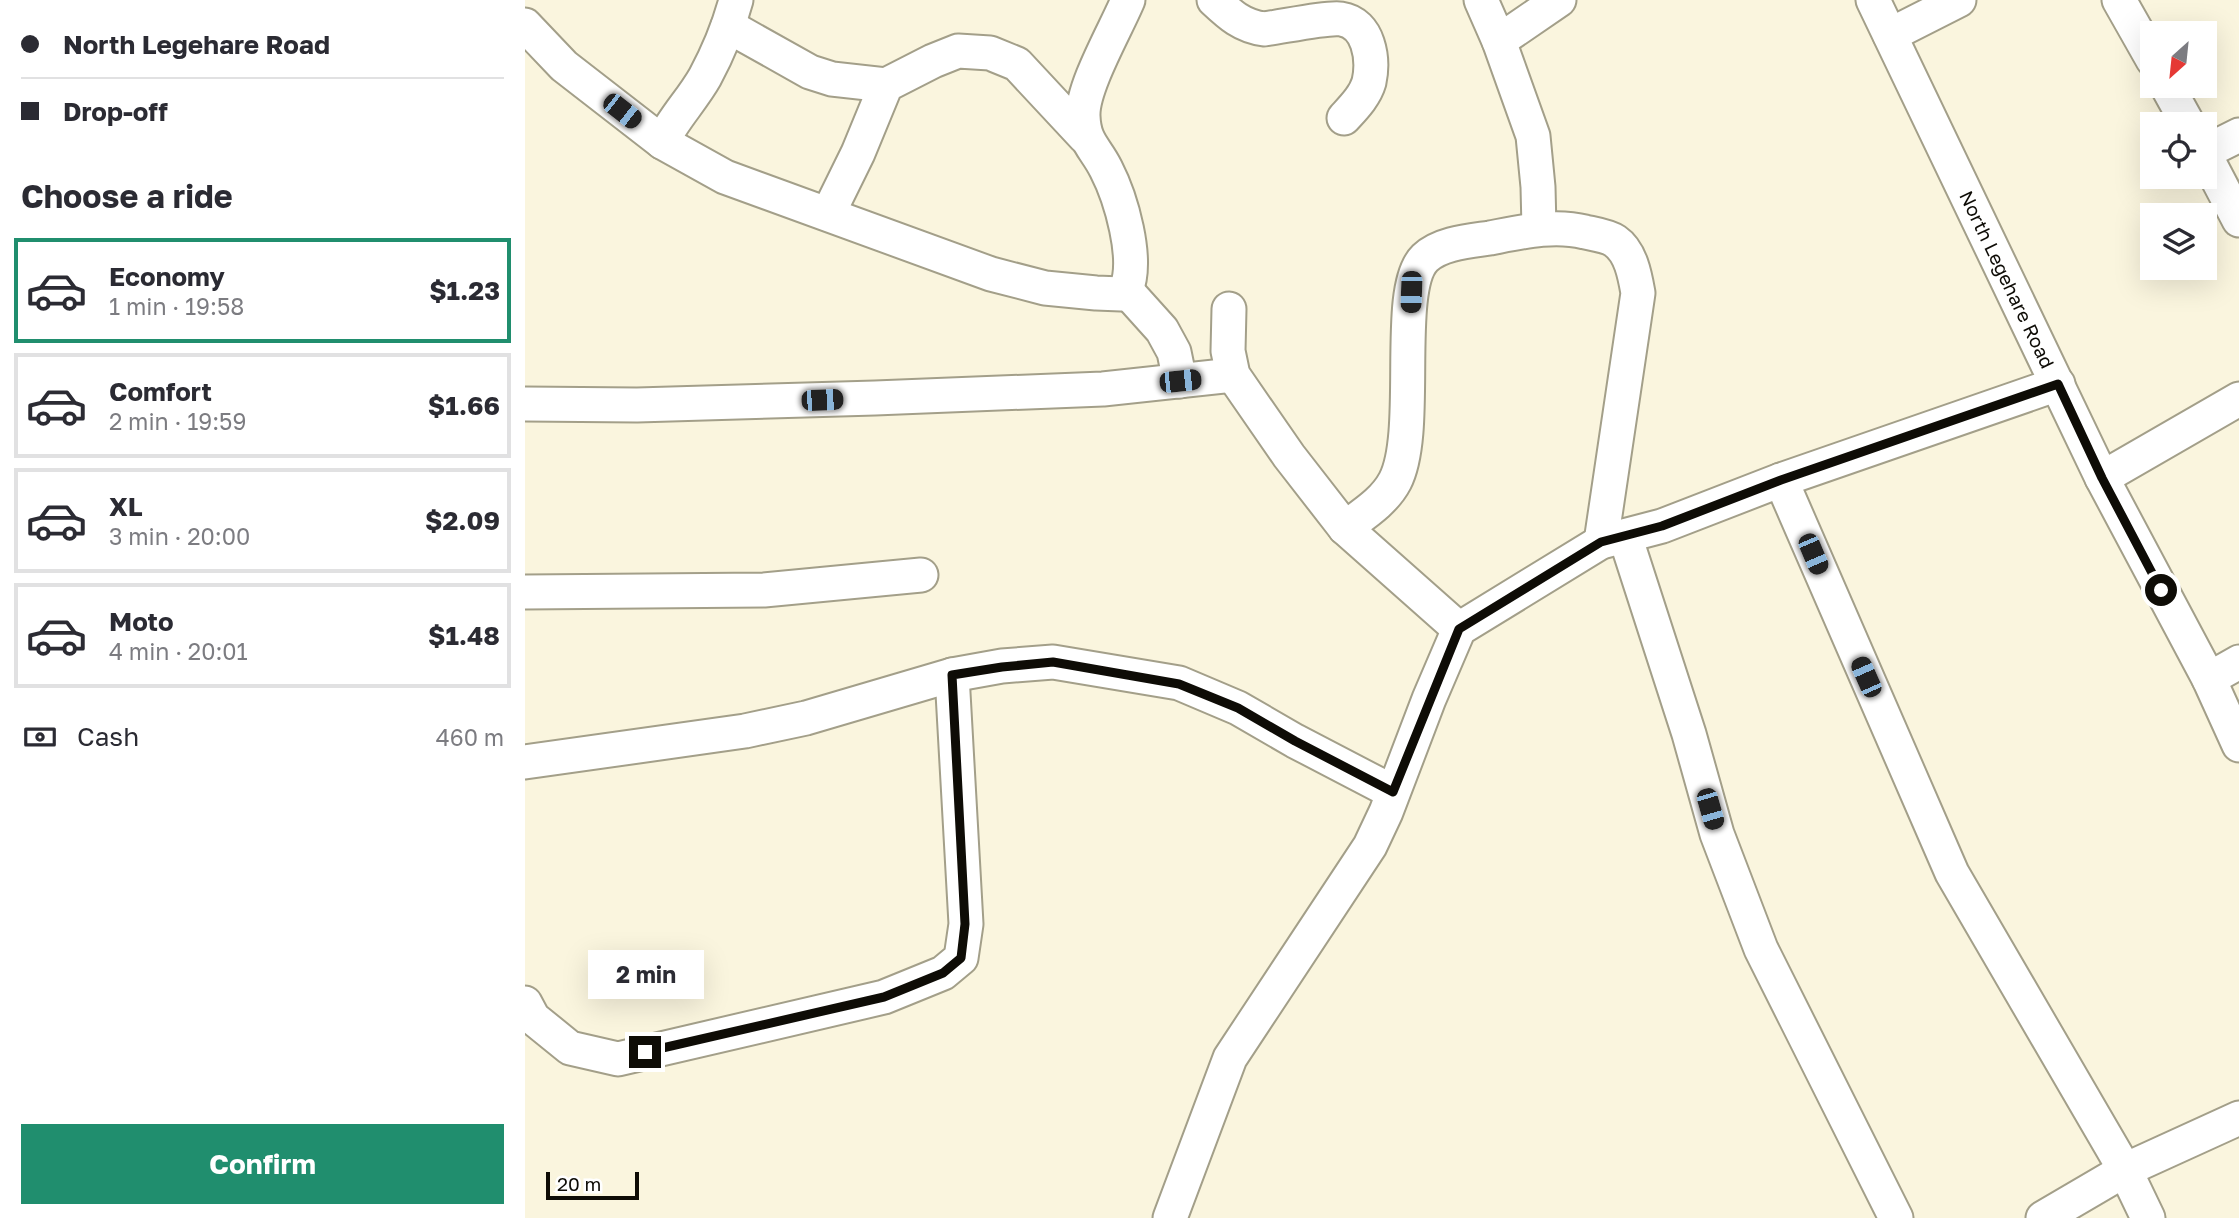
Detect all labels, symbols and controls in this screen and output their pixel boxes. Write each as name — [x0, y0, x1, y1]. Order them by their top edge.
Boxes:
north arrow — [2140, 21, 2217, 98]
map controls — [2140, 21, 2217, 280]
text: North Legehare Road — [63, 29, 330, 60]
car — [599, 90, 646, 132]
text: Drop-off — [63, 96, 168, 127]
button: locate — [2140, 112, 2217, 189]
text: Choose a ride — [21, 177, 233, 215]
street label: North Legehare Road — [1955, 187, 2060, 372]
button: layers — [2140, 203, 2217, 280]
icon: car — [25, 259, 88, 322]
text: Economy — [109, 261, 225, 292]
car — [1400, 271, 1423, 313]
text: $1.23 — [429, 275, 500, 306]
text: 1 min · 19:58 — [109, 292, 244, 320]
car — [1159, 368, 1202, 394]
icon: car — [25, 374, 88, 437]
text: Comfort — [109, 376, 212, 407]
car — [801, 389, 844, 411]
text: $1.66 — [428, 390, 500, 421]
text: 2 min · 19:59 — [109, 407, 246, 435]
icon: car — [25, 489, 88, 552]
text: XL — [109, 491, 143, 522]
text: $2.09 — [425, 505, 500, 536]
text: 3 min · 20:00 — [109, 522, 250, 550]
car — [1796, 531, 1831, 577]
route start — [2145, 574, 2177, 606]
icon: car — [25, 604, 88, 667]
text: Moto — [109, 606, 174, 637]
text: $1.48 — [428, 620, 500, 651]
text: 4 min · 20:01 — [109, 637, 248, 665]
car — [1848, 654, 1885, 700]
icon: cash — [21, 718, 59, 756]
text: Cash — [77, 721, 139, 752]
text: 460 m — [436, 723, 504, 751]
car — [1695, 786, 1726, 832]
callout: 2 min — [587, 950, 703, 1000]
text: 2 min — [616, 960, 676, 988]
route end — [629, 1036, 661, 1068]
button: Confirm — [21, 1124, 504, 1204]
scale bar — [546, 1169, 639, 1201]
text: 20 m — [557, 1172, 601, 1195]

